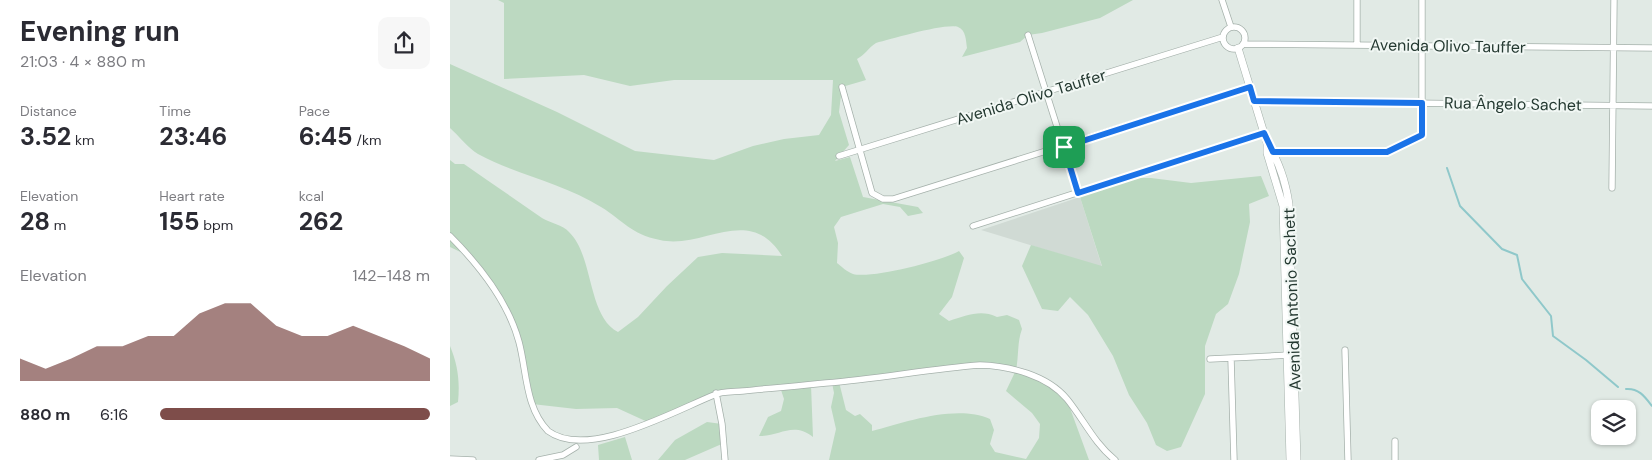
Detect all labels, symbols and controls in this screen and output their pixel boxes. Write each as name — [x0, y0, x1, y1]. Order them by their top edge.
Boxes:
text: Evening run — [20, 13, 180, 50]
button: share — [378, 17, 430, 69]
street label: Avenida Olivo Tauffer — [1370, 34, 1526, 58]
text: 21:03 · 4 × 880 m — [20, 51, 145, 72]
street label: Avenida Olivo Tauffer — [953, 64, 1109, 130]
street label: Rua Ângelo Sachet — [1444, 92, 1582, 116]
text: Distance — [20, 102, 77, 120]
text: Time — [159, 102, 191, 120]
text: Pace — [299, 102, 330, 120]
text: 3.52 — [20, 120, 71, 153]
text: 23:46 — [159, 120, 227, 153]
text: 6:45 — [299, 120, 353, 153]
pin — [1043, 126, 1085, 168]
text: km — [71, 131, 94, 149]
text: /km — [353, 131, 381, 149]
icon: arrive — [1050, 133, 1078, 161]
text: Elevation — [20, 187, 78, 205]
text: Heart rate — [159, 187, 225, 205]
text: kcal — [299, 187, 324, 205]
text: 28 — [20, 205, 50, 238]
text: 155 — [159, 205, 200, 238]
text: 262 — [299, 205, 343, 238]
street label: Avenida Antonio Sachett — [1278, 207, 1306, 391]
text: m — [50, 216, 66, 234]
text: bpm — [200, 216, 233, 234]
text: Elevation — [20, 265, 87, 286]
text: 142–148 m — [352, 265, 430, 286]
map controls — [1591, 400, 1636, 445]
button: layers — [1591, 400, 1636, 445]
text: 880 m — [20, 404, 70, 425]
text: 6:16 — [100, 404, 128, 425]

